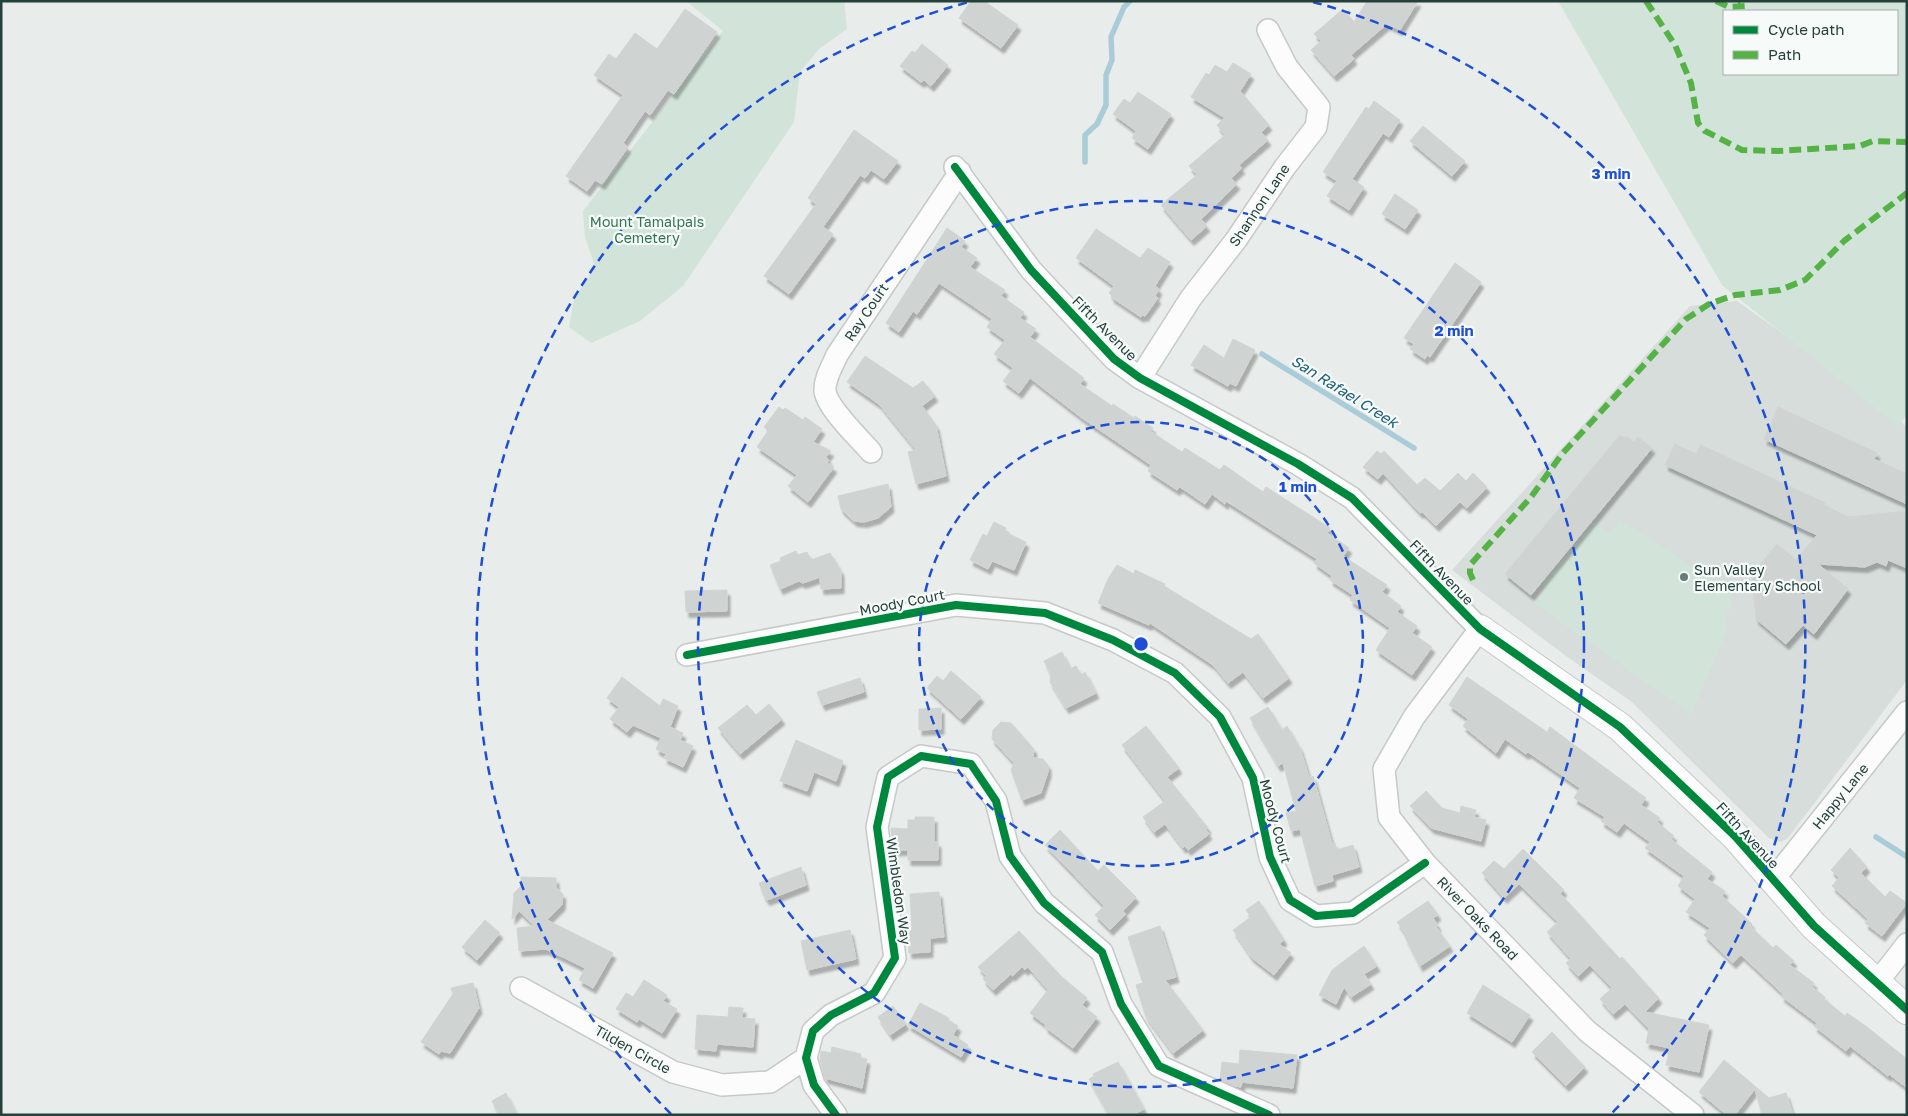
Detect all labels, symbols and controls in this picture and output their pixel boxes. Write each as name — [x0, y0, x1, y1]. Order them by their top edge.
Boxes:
legend — [1723, 10, 1898, 75]
text: Cycle path — [1768, 20, 1844, 38]
text: Path — [1768, 45, 1801, 63]
street label: Shannon Lane — [1225, 160, 1293, 250]
text: 3 min — [1591, 164, 1631, 182]
park label: Mount Tamalpais Cemetery — [590, 213, 704, 246]
street label: Ray Court — [840, 280, 892, 344]
street label: Fifth Avenue — [1069, 292, 1141, 364]
text: 2 min — [1434, 321, 1474, 339]
water label: San Rafael Creek — [1288, 351, 1403, 432]
text: 1 min — [1279, 477, 1317, 495]
street label: Fifth Avenue — [1407, 536, 1477, 608]
place label: Sun Valley Elementary School — [1694, 561, 1821, 594]
marker: Sun Valley Elementary School — [1678, 571, 1690, 583]
street label: Moody Court — [858, 585, 946, 619]
centre of rings — [1132, 635, 1150, 653]
street label: Happy Lane — [1808, 760, 1872, 832]
street label: Moody Court — [1257, 777, 1295, 865]
street label: Fifth Avenue — [1713, 798, 1783, 872]
street label: Wimbledon Way — [883, 836, 915, 946]
street label: River Oaks Road — [1434, 873, 1522, 963]
street label: Tilden Circle — [592, 1021, 674, 1077]

